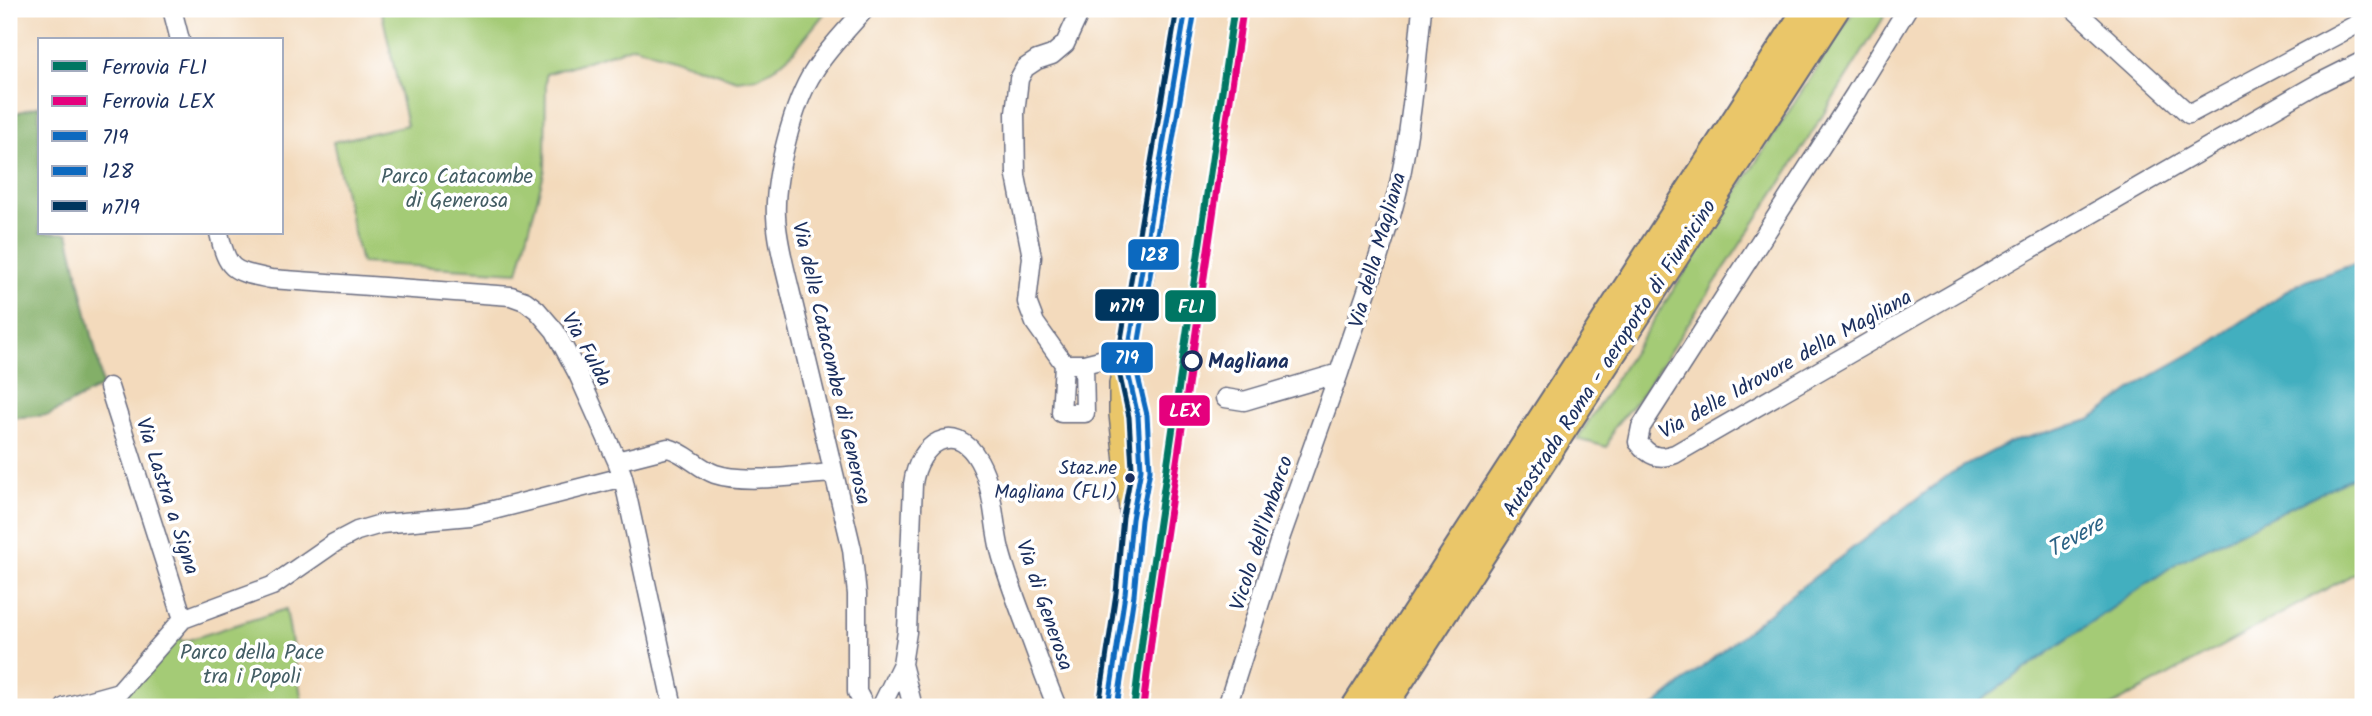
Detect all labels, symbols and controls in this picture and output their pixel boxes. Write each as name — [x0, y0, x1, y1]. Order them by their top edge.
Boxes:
legend — [38, 38, 284, 234]
text: Ferrovia FL1 — [102, 52, 207, 85]
text: Ferrovia LEX — [102, 86, 216, 119]
text: 719 — [102, 122, 129, 155]
text: 128 — [102, 156, 134, 189]
park label: Parco Catacombe di Generosa — [381, 161, 534, 218]
street label: Via della Magliana — [1340, 169, 1416, 332]
text: n719 — [102, 192, 140, 225]
street label: Autostrada Roma - aeroporto di Fiumicino — [1495, 193, 1726, 524]
street label: Via delle Catacombe di Generosa — [782, 219, 879, 508]
line badge: 128 — [1127, 238, 1180, 271]
text: 128 — [1140, 241, 1169, 271]
street label: Via delle Idrovore della Magliana — [1653, 282, 1918, 449]
line badge: n719 — [1094, 288, 1160, 322]
line badge: FL1 — [1164, 289, 1217, 323]
text: n719 — [1110, 292, 1145, 322]
text: FL1 — [1178, 293, 1204, 323]
street label: Via Fulda — [552, 306, 620, 393]
line badge: 719 — [1100, 341, 1154, 374]
text: 719 — [1115, 344, 1140, 374]
place label: Magliana — [1208, 346, 1289, 379]
marker: Magliana — [1182, 351, 1202, 371]
line badge: LEX — [1158, 394, 1211, 427]
text: LEX — [1169, 397, 1202, 427]
street label: Via Lastra a Signa — [126, 414, 208, 579]
street label: Vicolo dell'Imbarco — [1222, 452, 1303, 615]
place label: Staz.ne Magliana (FL1) — [994, 454, 1117, 508]
marker: Staz.ne Magliana (FL1) — [1123, 471, 1137, 485]
water label: Tevere — [2041, 506, 2114, 568]
street label: Via di Generosa — [1006, 536, 1081, 675]
park label: Parco della Pace tra i Popoli — [180, 637, 325, 694]

